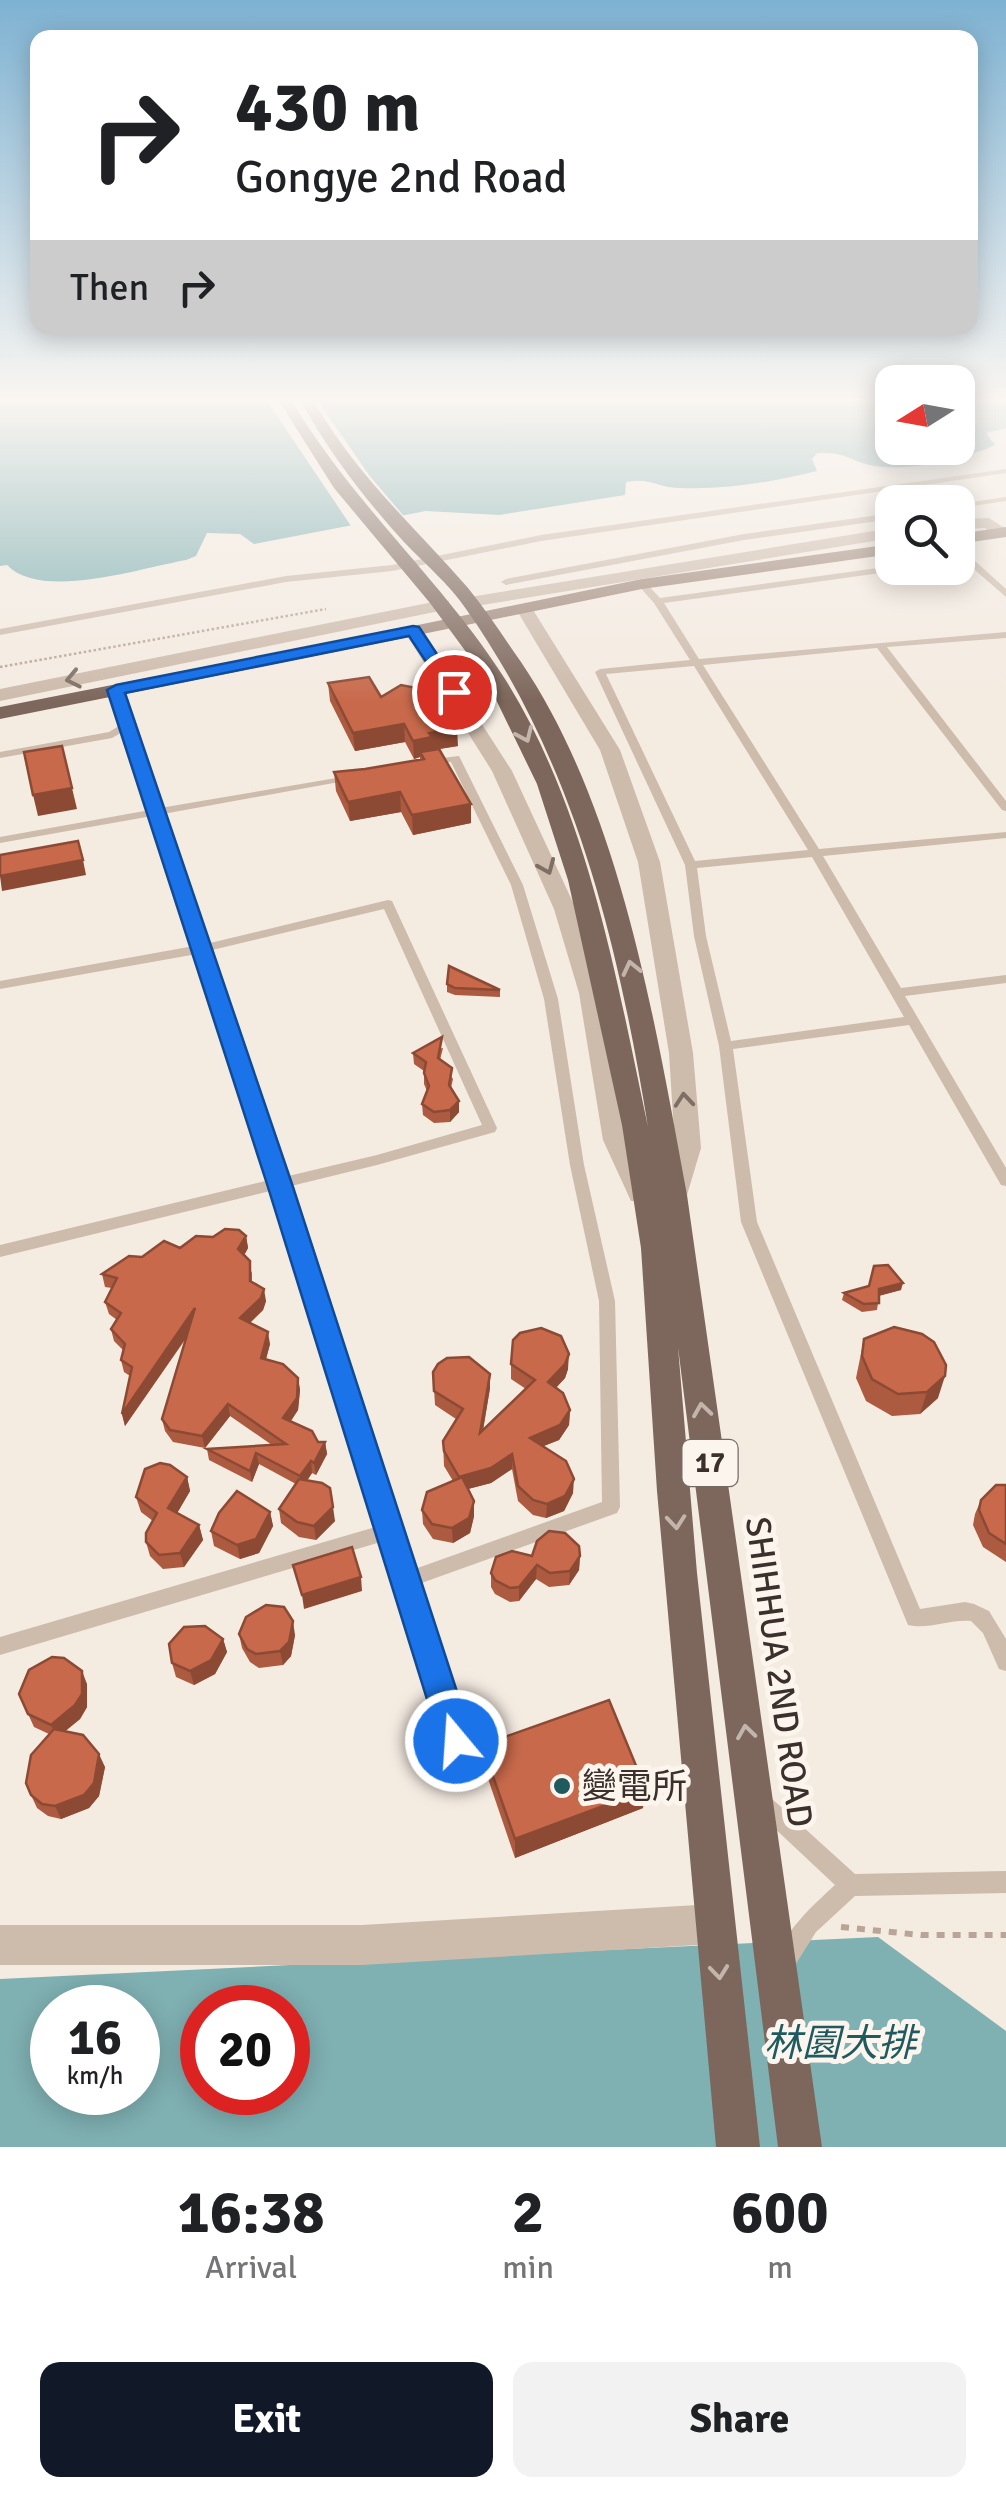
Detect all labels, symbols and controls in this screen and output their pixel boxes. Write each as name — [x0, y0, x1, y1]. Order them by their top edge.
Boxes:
text: 430 m — [235, 64, 420, 150]
icon: right — [70, 70, 200, 200]
text: Gongye 2nd Road — [235, 150, 567, 205]
icon: right — [169, 260, 224, 315]
text: Then — [70, 264, 149, 311]
north arrow — [875, 365, 975, 465]
map controls — [875, 365, 975, 585]
button: search — [875, 485, 975, 585]
pin — [412, 650, 497, 735]
icon: arrive — [427, 665, 482, 720]
one-way arrow — [65, 667, 82, 688]
one-way arrow — [513, 725, 533, 743]
one-way arrow — [535, 857, 555, 875]
one-way arrow — [622, 960, 643, 977]
one-way arrow — [674, 1091, 696, 1107]
one-way arrow — [693, 1401, 714, 1418]
road number: 17 — [682, 1440, 738, 1486]
one-way arrow — [665, 1514, 687, 1530]
street label: SHIHHUA 2ND ROAD — [736, 1514, 822, 1830]
position arrow — [404, 1689, 508, 1793]
one-way arrow — [737, 1723, 758, 1740]
place label: 變電所 — [582, 1765, 687, 1808]
marker: 變電所 — [551, 1775, 573, 1797]
one-way arrow — [708, 1964, 729, 1980]
speed limit sign: 20 — [180, 1985, 310, 2115]
text: 16 — [68, 2007, 122, 2069]
water label: 林園大排 — [764, 2020, 921, 2067]
text: km/h — [67, 2060, 123, 2091]
text: 16:38 — [177, 2176, 325, 2250]
text: 2 — [512, 2176, 544, 2250]
text: 600 — [731, 2176, 829, 2250]
text: Arrival — [205, 2248, 297, 2287]
text: min — [502, 2248, 554, 2287]
text: m — [767, 2248, 793, 2287]
button: Exit — [40, 2362, 493, 2477]
button: Share — [513, 2362, 966, 2477]

